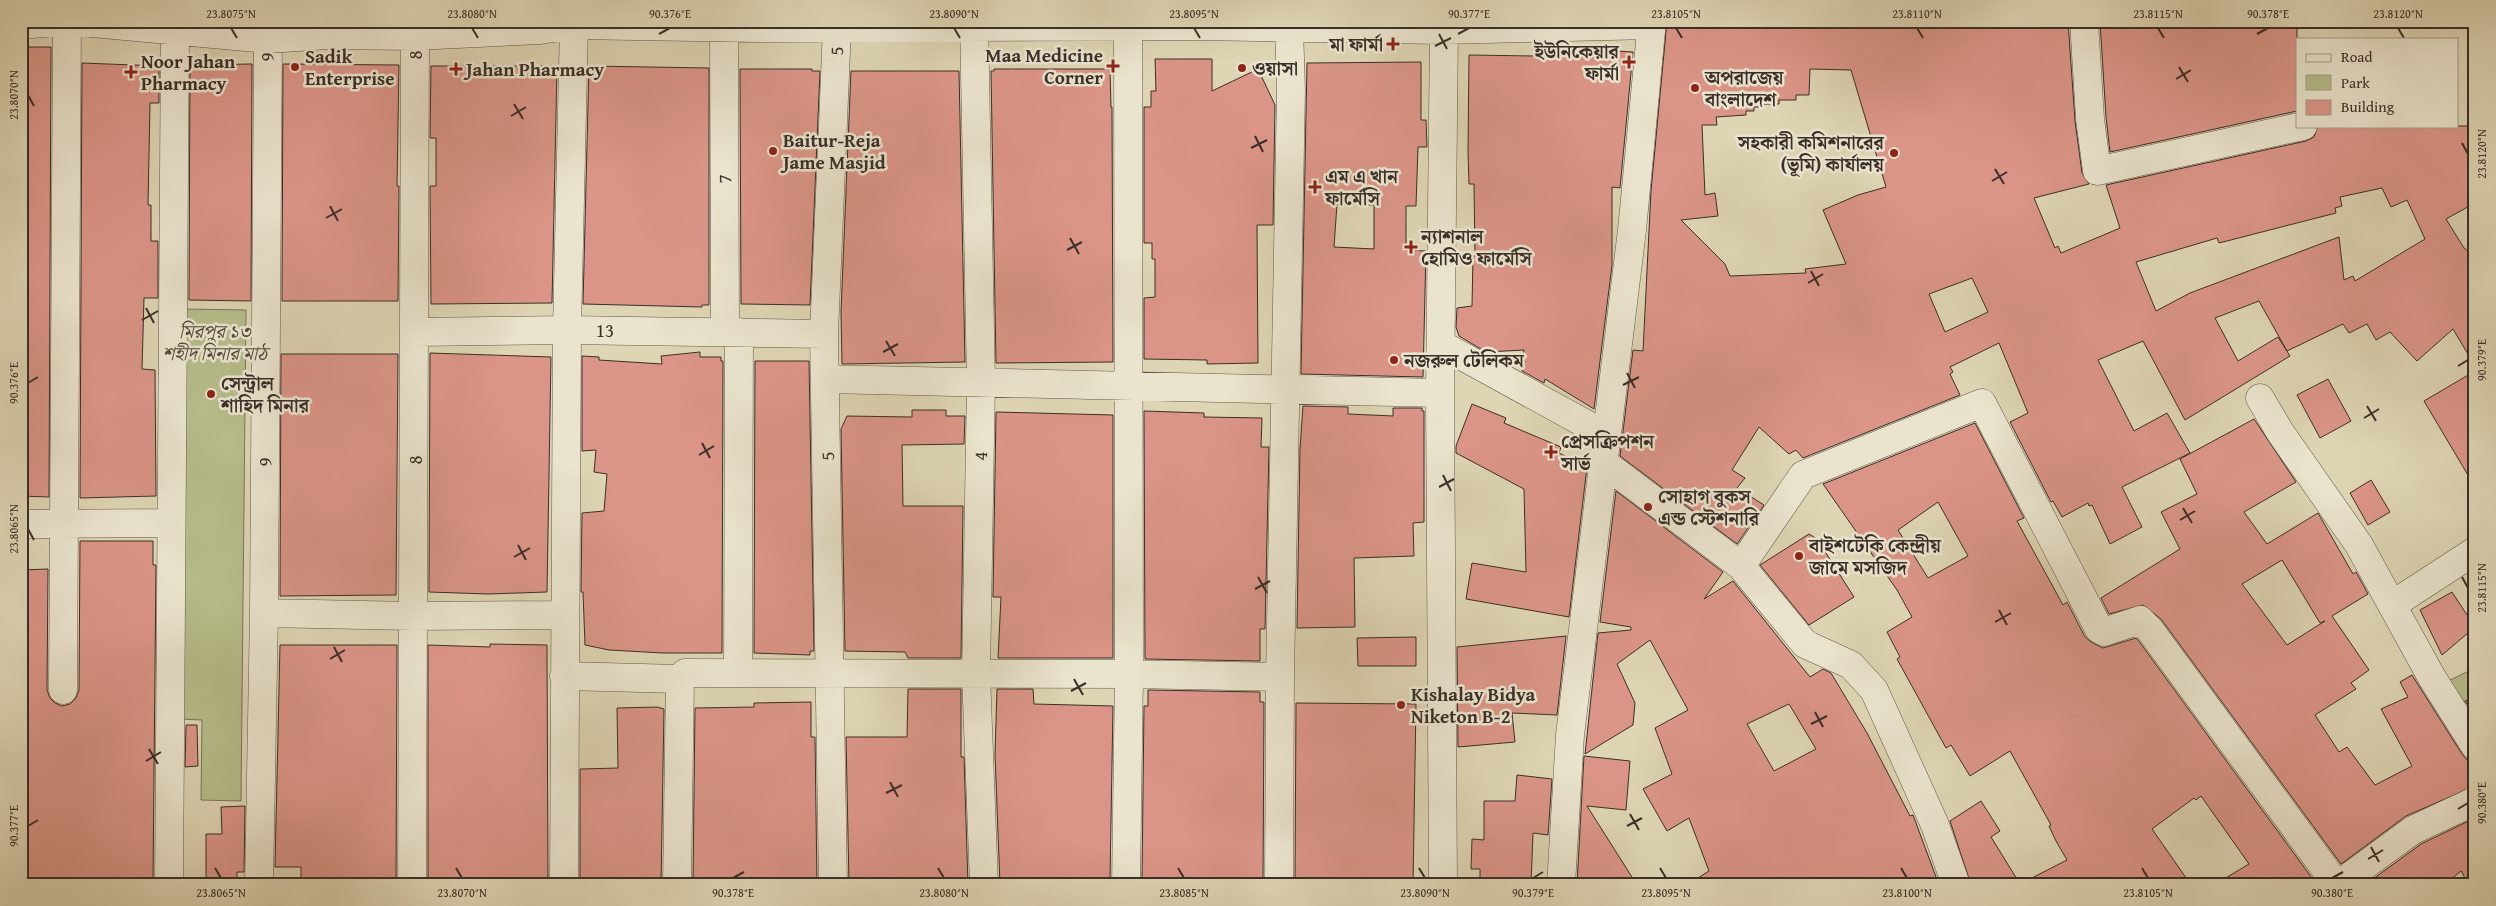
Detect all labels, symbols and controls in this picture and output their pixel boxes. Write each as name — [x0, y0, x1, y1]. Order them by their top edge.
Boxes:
text: 23.8075°N — [206, 5, 256, 22]
text: 23.8080°N — [447, 5, 497, 22]
text: 90.376°E — [649, 5, 691, 22]
text: 23.8090°N — [929, 5, 979, 22]
text: 23.8095°N — [1169, 5, 1219, 22]
text: 90.377°E — [1448, 5, 1490, 22]
text: 23.8105°N — [1651, 5, 1701, 22]
text: 23.8110°N — [1892, 5, 1942, 22]
text: 23.8115°N — [2133, 5, 2183, 22]
text: 90.378°E — [2247, 5, 2289, 22]
text: 23.8120°N — [2373, 5, 2423, 22]
place label: মা ফার্মা — [1328, 30, 1383, 58]
place label: ইউনিকেয়ার ফার্মা — [1533, 37, 1621, 87]
marker: মা ফার্মা — [1387, 38, 1399, 50]
legend — [2296, 38, 2458, 128]
place label: Maa Medicine Corner — [985, 41, 1103, 91]
place label: Sadik Enterprise — [305, 42, 395, 92]
street label: 5 — [822, 46, 850, 56]
text: Road — [2341, 46, 2372, 67]
place label: Noor Jahan Pharmacy — [141, 47, 236, 97]
street label: 8 — [401, 50, 429, 60]
street label: 9 — [253, 52, 281, 62]
place label: ওয়াসা — [1252, 54, 1298, 82]
place label: Jahan Pharmacy — [463, 55, 604, 83]
marker: ইউনিকেয়ার ফার্মা — [1623, 56, 1635, 68]
marker: Maa Medicine Corner — [1107, 60, 1119, 72]
marker: Sadik Enterprise — [289, 61, 301, 73]
marker: ওয়াসা — [1236, 62, 1248, 74]
marker: Jahan Pharmacy — [450, 63, 462, 75]
place label: অপরাজেয় বাংলাদেশ — [1704, 63, 1784, 113]
marker: Noor Jahan Pharmacy — [125, 66, 137, 78]
text: 23.8070°N — [5, 70, 22, 120]
text: Park — [2341, 72, 2370, 93]
marker: অপরাজেয় বাংলাদেশ — [1689, 82, 1701, 94]
text: Building — [2341, 96, 2395, 117]
place label: Baitur-Reja Jame Masjid — [780, 126, 886, 176]
place label: সহকারী কমিশনারের (ভূমি) কার্যালয় — [1737, 128, 1886, 178]
text: 23.8120°N — [2473, 129, 2490, 179]
marker: Baitur-Reja Jame Masjid — [767, 145, 779, 157]
marker: সহকারী কমিশনারের (ভূমি) কার্যালয় — [1888, 147, 1900, 159]
place label: এম এ খান ফার্মেসি — [1324, 162, 1399, 212]
street label: 7 — [710, 174, 738, 184]
marker: এম এ খান ফার্মেসি — [1309, 181, 1321, 193]
place label: ন্যাশনাল হোমিও ফার্মেসি — [1420, 222, 1533, 272]
marker: ন্যাশনাল হোমিও ফার্মেসি — [1405, 241, 1417, 253]
street label: 13 — [596, 316, 614, 344]
park label: মিরপুর ১৩ শহীদ মিনার মাঠ — [163, 317, 271, 367]
text: 90.379°E — [2473, 339, 2490, 381]
place label: নজরুল টেলিকম — [1403, 346, 1525, 374]
marker: নজরুল টেলিকম — [1388, 354, 1400, 366]
text: 90.376°E — [5, 362, 22, 404]
place label: সেন্ট্রাল শাহিদ মিনার — [220, 369, 311, 419]
marker: সেন্ট্রাল শাহিদ মিনার — [205, 388, 217, 400]
place label: প্রেসক্রিপশন সার্ভ — [1560, 427, 1655, 477]
marker: প্রেসক্রিপশন সার্ভ — [1545, 446, 1557, 458]
street label: 5 — [813, 451, 841, 461]
street label: 4 — [966, 451, 994, 461]
street label: 8 — [401, 455, 429, 465]
street label: 9 — [251, 457, 279, 467]
place label: সোহাগ বুকস এন্ড স্টেশনারি — [1658, 482, 1761, 532]
marker: সোহাগ বুকস এন্ড স্টেশনারি — [1642, 501, 1654, 513]
text: 23.8065°N — [5, 504, 22, 554]
place label: বাইশটেকি কেন্দ্রীয় জামে মসজিদ — [1808, 531, 1942, 581]
marker: বাইশটেকি কেন্দ্রীয় জামে মসজিদ — [1793, 550, 1805, 562]
text: 23.8115°N — [2473, 563, 2490, 613]
place label: Kishalay Bidya Niketon B-2 — [1411, 680, 1536, 730]
marker: Kishalay Bidya Niketon B-2 — [1395, 699, 1407, 711]
text: 90.380°E — [2473, 782, 2490, 824]
text: 90.377°E — [5, 805, 22, 847]
text: 23.8065°N — [196, 884, 246, 901]
text: 23.8070°N — [437, 884, 487, 901]
text: 90.378°E — [712, 884, 754, 901]
text: 23.8080°N — [919, 884, 969, 901]
text: 23.8085°N — [1159, 884, 1209, 901]
text: 23.8090°N — [1400, 884, 1450, 901]
text: 90.379°E — [1512, 884, 1554, 901]
text: 23.8095°N — [1641, 884, 1691, 901]
text: 23.8100°N — [1882, 884, 1932, 901]
text: 23.8105°N — [2123, 884, 2173, 901]
text: 90.380°E — [2311, 884, 2353, 901]

